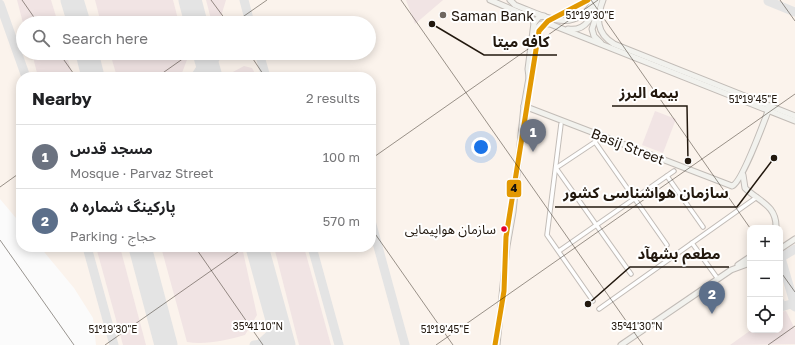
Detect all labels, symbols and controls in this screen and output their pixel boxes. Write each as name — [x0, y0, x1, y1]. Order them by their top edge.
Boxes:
place label: Saman Bank — [451, 7, 534, 24]
text: 51°19'30"E — [566, 9, 614, 21]
marker: Saman Bank — [438, 10, 448, 20]
search box — [16, 16, 376, 60]
icon: search — [30, 27, 52, 49]
callout: کافه میتا — [484, 28, 557, 55]
text: Search here — [62, 29, 148, 47]
text: کافه میتا — [492, 32, 550, 50]
callout: بیمه البرز — [612, 79, 687, 106]
text: بیمه البرز — [618, 83, 679, 102]
text: Nearby — [32, 88, 92, 109]
text: 2 results — [306, 90, 360, 106]
text: 51°19'45"E — [729, 93, 777, 105]
pin: 1 — [520, 119, 546, 152]
street label: Basij Street — [589, 124, 667, 168]
your location — [471, 137, 491, 157]
text: مسجد قدس — [70, 139, 153, 157]
text: 1 — [42, 149, 48, 165]
text: 100 m — [323, 149, 360, 165]
text: Mosque · Parvaz Street — [70, 165, 213, 181]
line badge: 4 — [506, 179, 522, 198]
callout: سازمان هواشناسی کشور — [555, 180, 737, 207]
text: 4 — [511, 181, 518, 194]
text: سازمان هواشناسی کشور — [562, 183, 729, 202]
text: پارکینگ شماره ۵ — [70, 197, 176, 215]
text: 2 — [41, 213, 49, 229]
text: 570 m — [323, 213, 360, 229]
place label: سازمان هواپیمایی — [405, 221, 496, 239]
marker: سازمان هواپیمایی — [499, 224, 509, 234]
map controls — [747, 225, 783, 333]
button: + — [747, 225, 783, 261]
text: Parking · حجاج — [70, 228, 156, 244]
callout: مطعم بشهآد — [630, 240, 729, 267]
text: مطعم بشهآد — [637, 244, 721, 265]
button: − — [747, 261, 783, 297]
pin: 2 — [699, 281, 725, 314]
button: locate — [747, 297, 783, 333]
text: 35°41'10"N — [233, 320, 283, 332]
text: 35°41'30"N — [611, 320, 663, 332]
text: 51°19'30"E — [89, 323, 137, 335]
text: 51°19'45"E — [421, 323, 469, 335]

